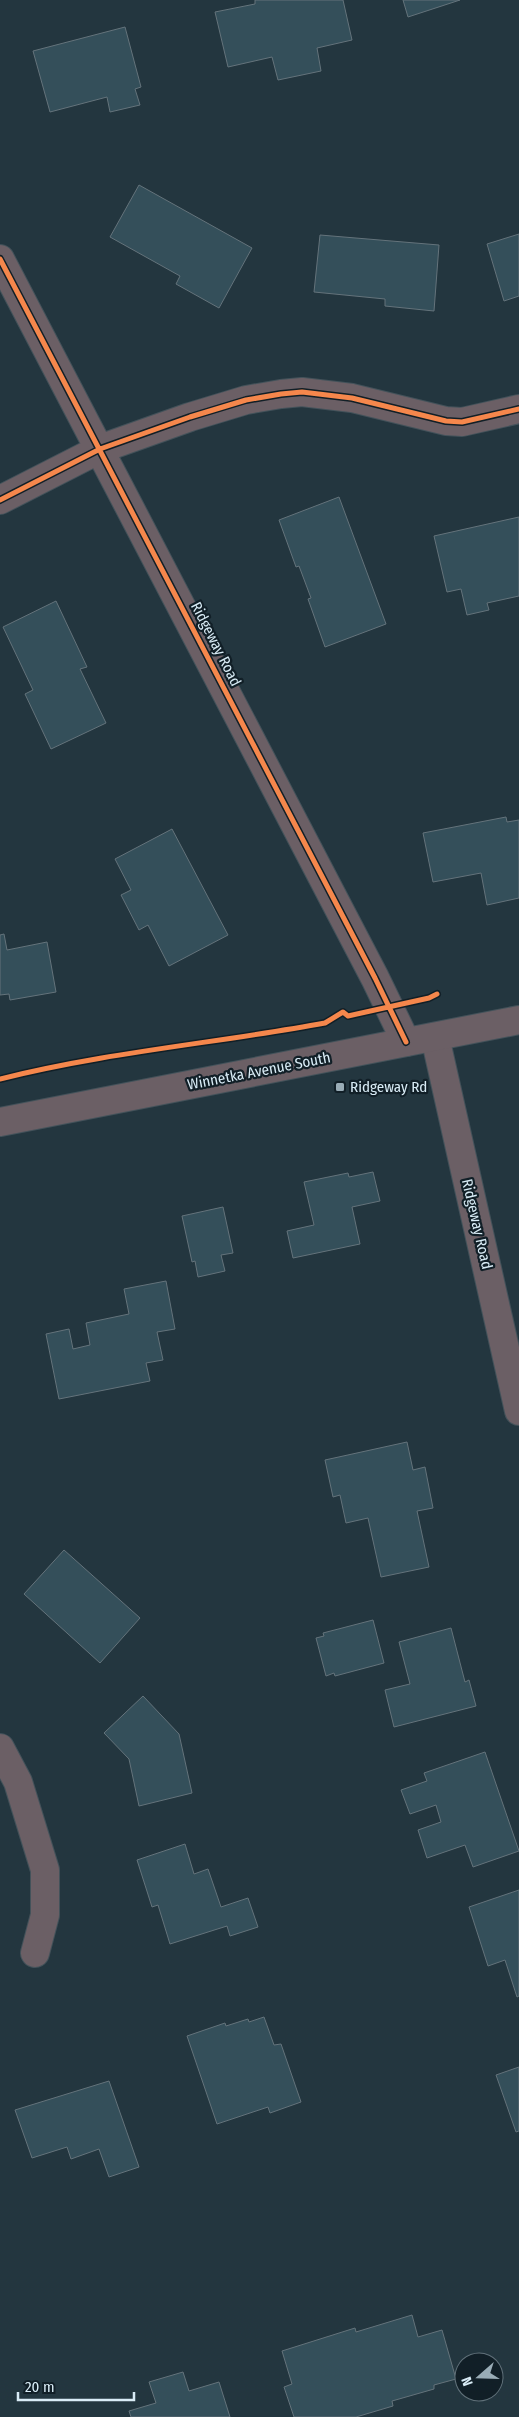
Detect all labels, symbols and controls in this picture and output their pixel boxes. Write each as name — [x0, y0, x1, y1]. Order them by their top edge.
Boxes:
street label: Ridgeway Road — [187, 599, 245, 689]
street label: Winnetka Avenue South — [186, 1048, 332, 1094]
place label: Ridgeway Rd — [350, 1078, 427, 1096]
marker: Ridgeway Rd — [334, 1081, 346, 1093]
street label: Ridgeway Road — [458, 1177, 496, 1271]
north arrow — [454, 2352, 504, 2402]
scale bar — [18, 2370, 134, 2402]
text: N — [458, 2374, 477, 2388]
text: 20 m — [25, 2378, 55, 2396]

